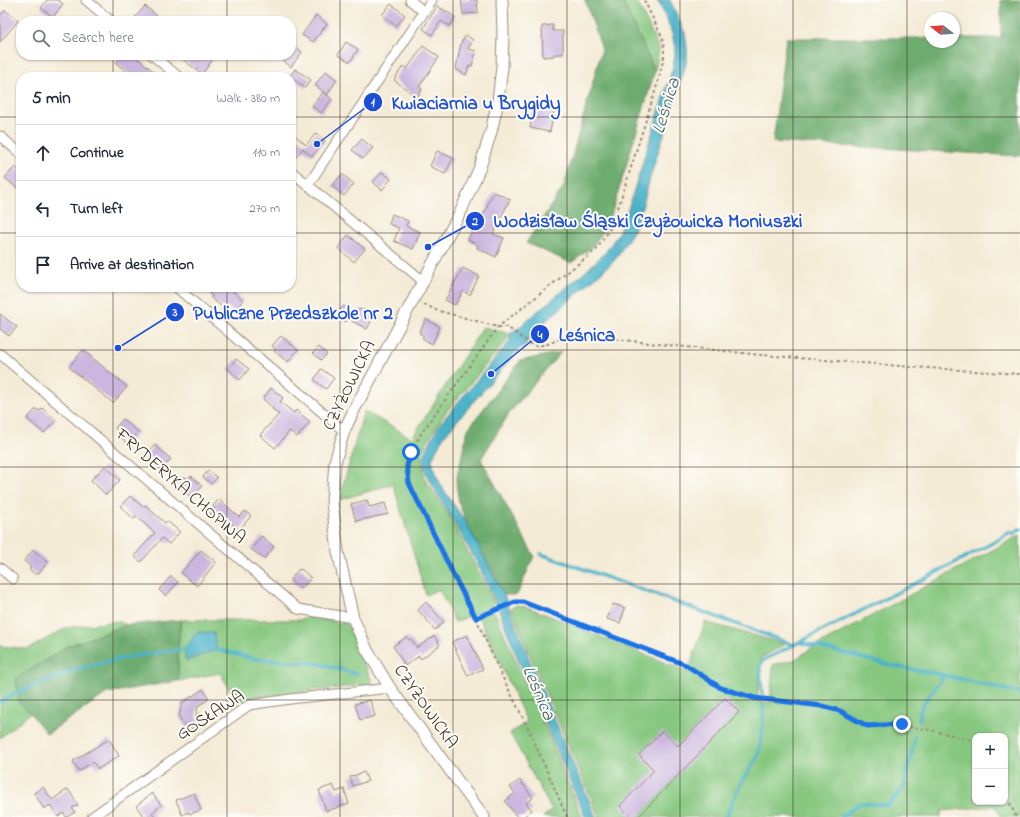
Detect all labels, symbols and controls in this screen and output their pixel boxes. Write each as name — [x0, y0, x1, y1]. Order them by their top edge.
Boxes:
north arrow — [924, 12, 960, 48]
search box — [16, 16, 296, 60]
icon: search — [30, 27, 52, 49]
text: Search here — [62, 27, 134, 49]
water label: Leśnica — [646, 74, 688, 137]
text: 5 min — [32, 86, 71, 111]
callout: Kwiaciarnia u Brygidy — [363, 87, 569, 118]
text: Walk · 380 m — [217, 89, 280, 108]
text: Kwiaciarnia u Brygidy — [391, 91, 561, 120]
text: 1 — [371, 94, 375, 112]
icon: ahead — [32, 142, 54, 164]
text: Continue — [70, 142, 124, 164]
text: 110 m — [253, 143, 280, 162]
icon: left — [32, 198, 54, 220]
text: Turn left — [70, 198, 123, 220]
text: 270 m — [249, 199, 280, 218]
callout: Wodzisław Śląski Czyżowicka Moniuszki — [465, 205, 810, 236]
text: Wodzisław Śląski Czyżowicka Moniuszki — [494, 209, 802, 238]
text: 2 — [471, 213, 478, 231]
icon: arrive — [32, 254, 54, 276]
text: Arrive at destination — [70, 254, 194, 276]
callout: Publiczne Przedszkole nr 2 — [165, 296, 401, 327]
text: Publiczne Przedszkole nr 2 — [193, 301, 393, 328]
text: 3 — [172, 304, 178, 322]
callout: Leśnica — [530, 319, 623, 350]
text: Leśnica — [559, 323, 615, 350]
text: 4 — [537, 327, 543, 345]
street label: CZYŻOWICKA — [317, 336, 383, 436]
street label: FRYDERYKA CHOPINA — [108, 422, 251, 551]
route start — [402, 443, 420, 461]
street label: CZYŻOWICKA — [386, 660, 464, 754]
water label: Leśnica — [514, 662, 562, 725]
street label: GOSŁAWA — [172, 684, 250, 748]
route end — [893, 715, 911, 733]
map controls — [972, 733, 1008, 805]
button: + — [972, 733, 1008, 769]
button: − — [972, 769, 1008, 805]

